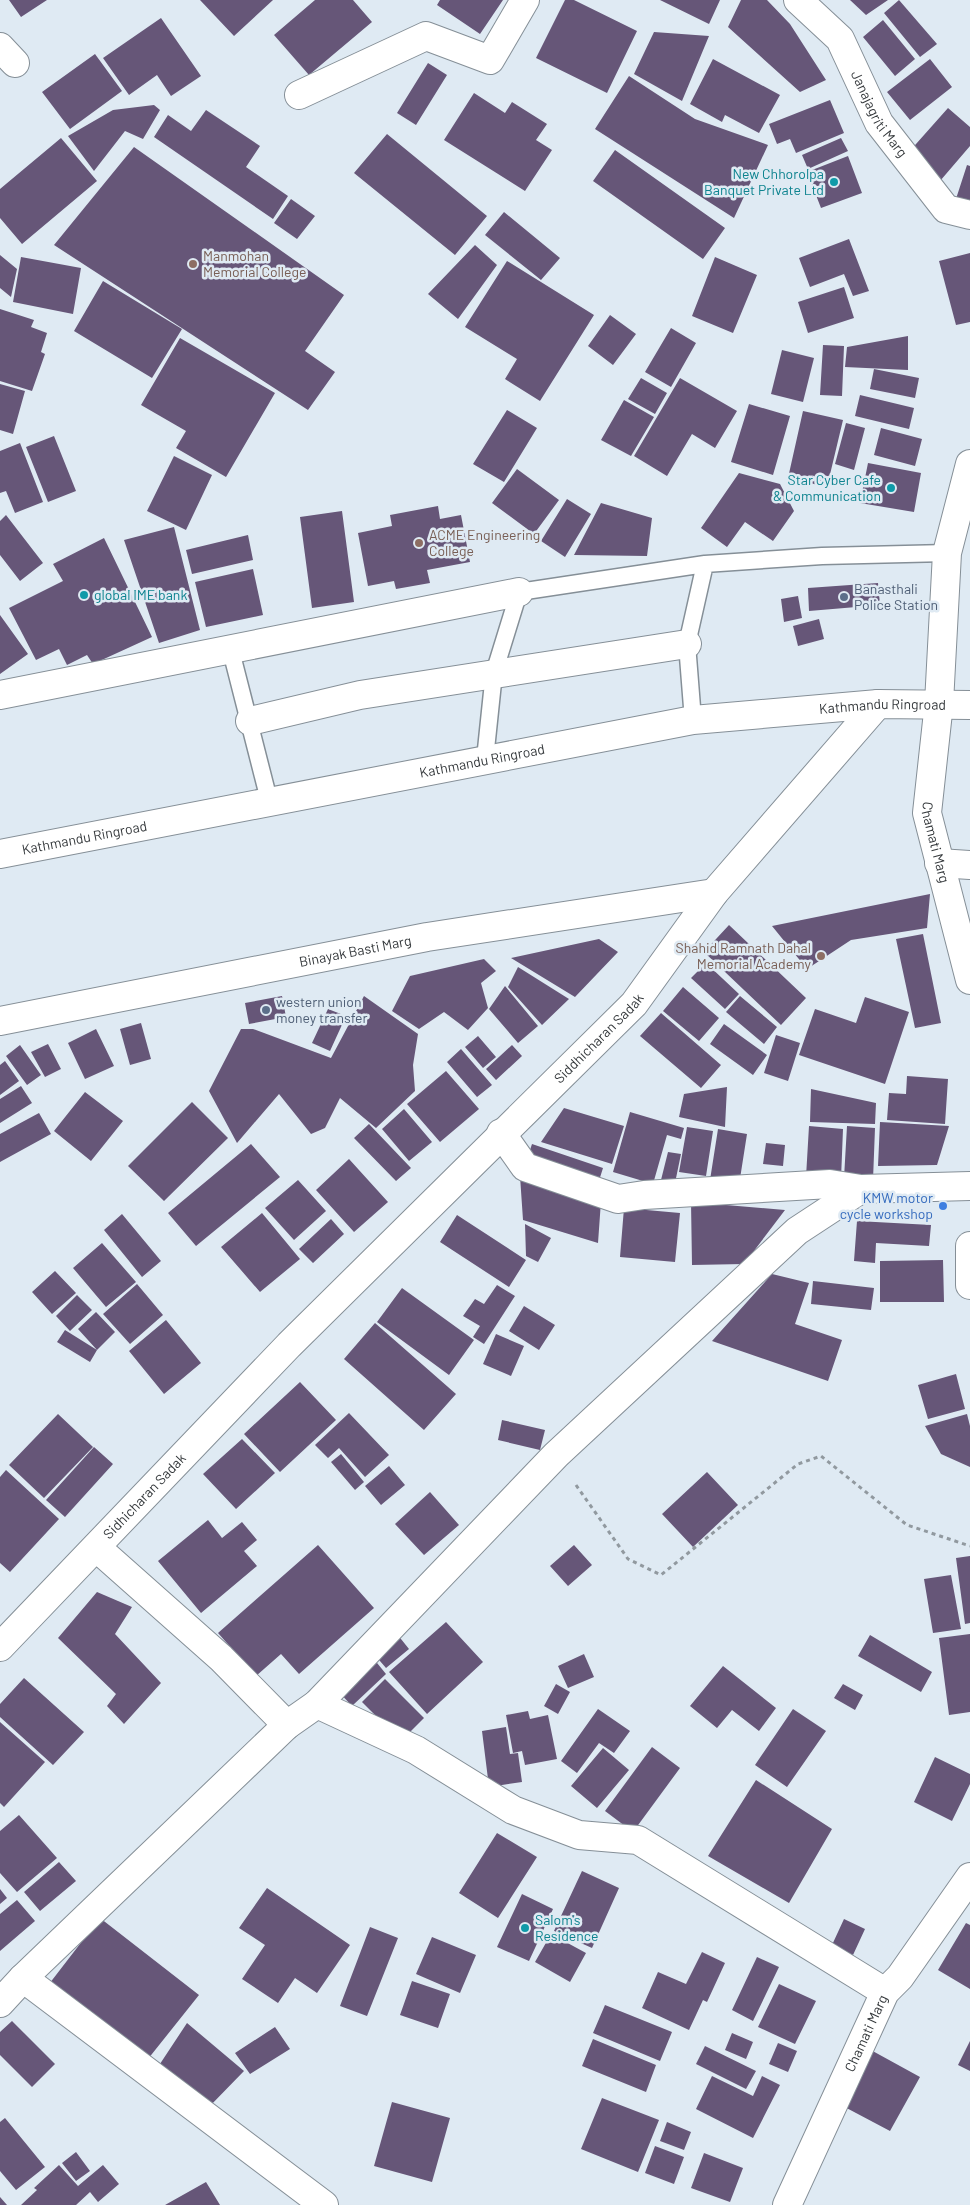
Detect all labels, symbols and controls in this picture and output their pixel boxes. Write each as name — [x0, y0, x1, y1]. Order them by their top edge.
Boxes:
street label: Janajagriti Marg — [848, 68, 911, 160]
place label: New Chhorolpa Banquet Private Ltd — [704, 165, 824, 198]
marker: New Chhorolpa Banquet Private Ltd — [828, 176, 840, 188]
place label: Manmohan Memorial College — [203, 247, 306, 280]
marker: Manmohan Memorial College — [187, 258, 199, 270]
place label: Star Cyber Cafe & Communication — [773, 471, 881, 504]
marker: Star Cyber Cafe & Communication — [885, 482, 897, 494]
place label: ACME Engineering College — [429, 526, 540, 559]
marker: ACME Engineering College — [413, 537, 425, 549]
place label: Banasthali Police Station — [854, 580, 938, 613]
place label: global IME bank — [94, 586, 187, 603]
marker: global IME bank — [78, 589, 90, 601]
marker: Banasthali Police Station — [838, 591, 850, 603]
street label: Kathmandu Ringroad — [818, 695, 946, 717]
street label: Kathmandu Ringroad — [418, 740, 546, 781]
street label: Chamati Marg — [919, 801, 954, 885]
street label: Kathmandu Ringroad — [20, 817, 148, 858]
street label: Binayak Basti Marg — [298, 931, 413, 970]
place label: Shahid Ramnath Dahal Memorial Academy — [676, 939, 812, 972]
marker: Shahid Ramnath Dahal Memorial Academy — [815, 950, 827, 962]
street label: Siddhicharan Sadak — [550, 990, 647, 1086]
place label: western union money transfer — [276, 993, 368, 1026]
marker: western union money transfer — [260, 1004, 272, 1016]
place label: KMW motor cycle workshop — [840, 1189, 933, 1222]
marker: KMW motor cycle workshop — [937, 1200, 949, 1212]
street label: Sidhicharan Sadak — [99, 1449, 189, 1542]
place label: Salom's Residence — [535, 1911, 598, 1944]
marker: Salom's Residence — [519, 1922, 531, 1934]
street label: Chamati Marg — [840, 1992, 891, 2074]

